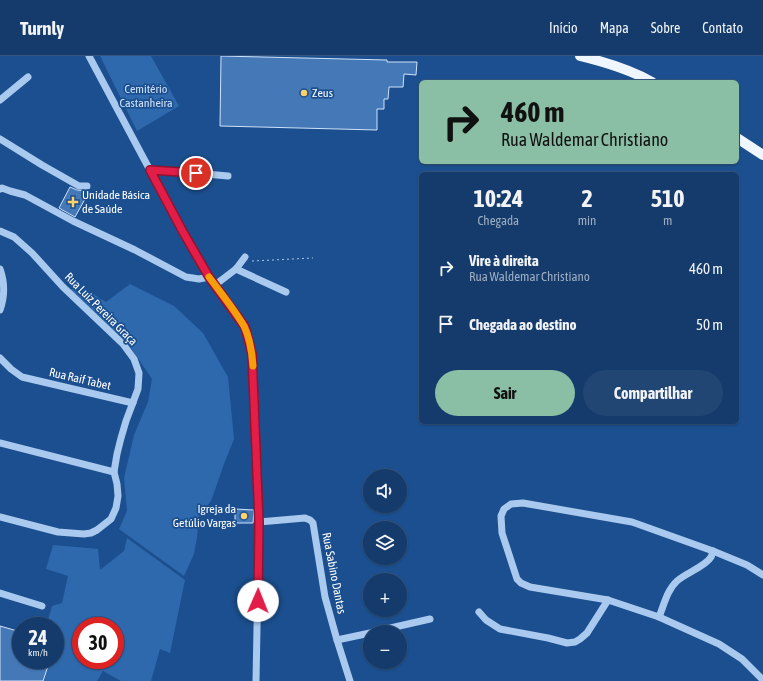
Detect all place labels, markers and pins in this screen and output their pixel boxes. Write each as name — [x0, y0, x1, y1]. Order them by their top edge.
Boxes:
place label: Zeus — [312, 86, 333, 100]
marker: Zeus — [299, 88, 309, 98]
pin — [179, 156, 213, 190]
place label: Unidade Básica de Saúde — [82, 188, 150, 216]
marker: Unidade Básica de Saúde — [67, 196, 79, 208]
place label: Igreja da Getúlio Vargas — [173, 502, 236, 530]
marker: Igreja da Getúlio Vargas — [239, 511, 249, 521]

